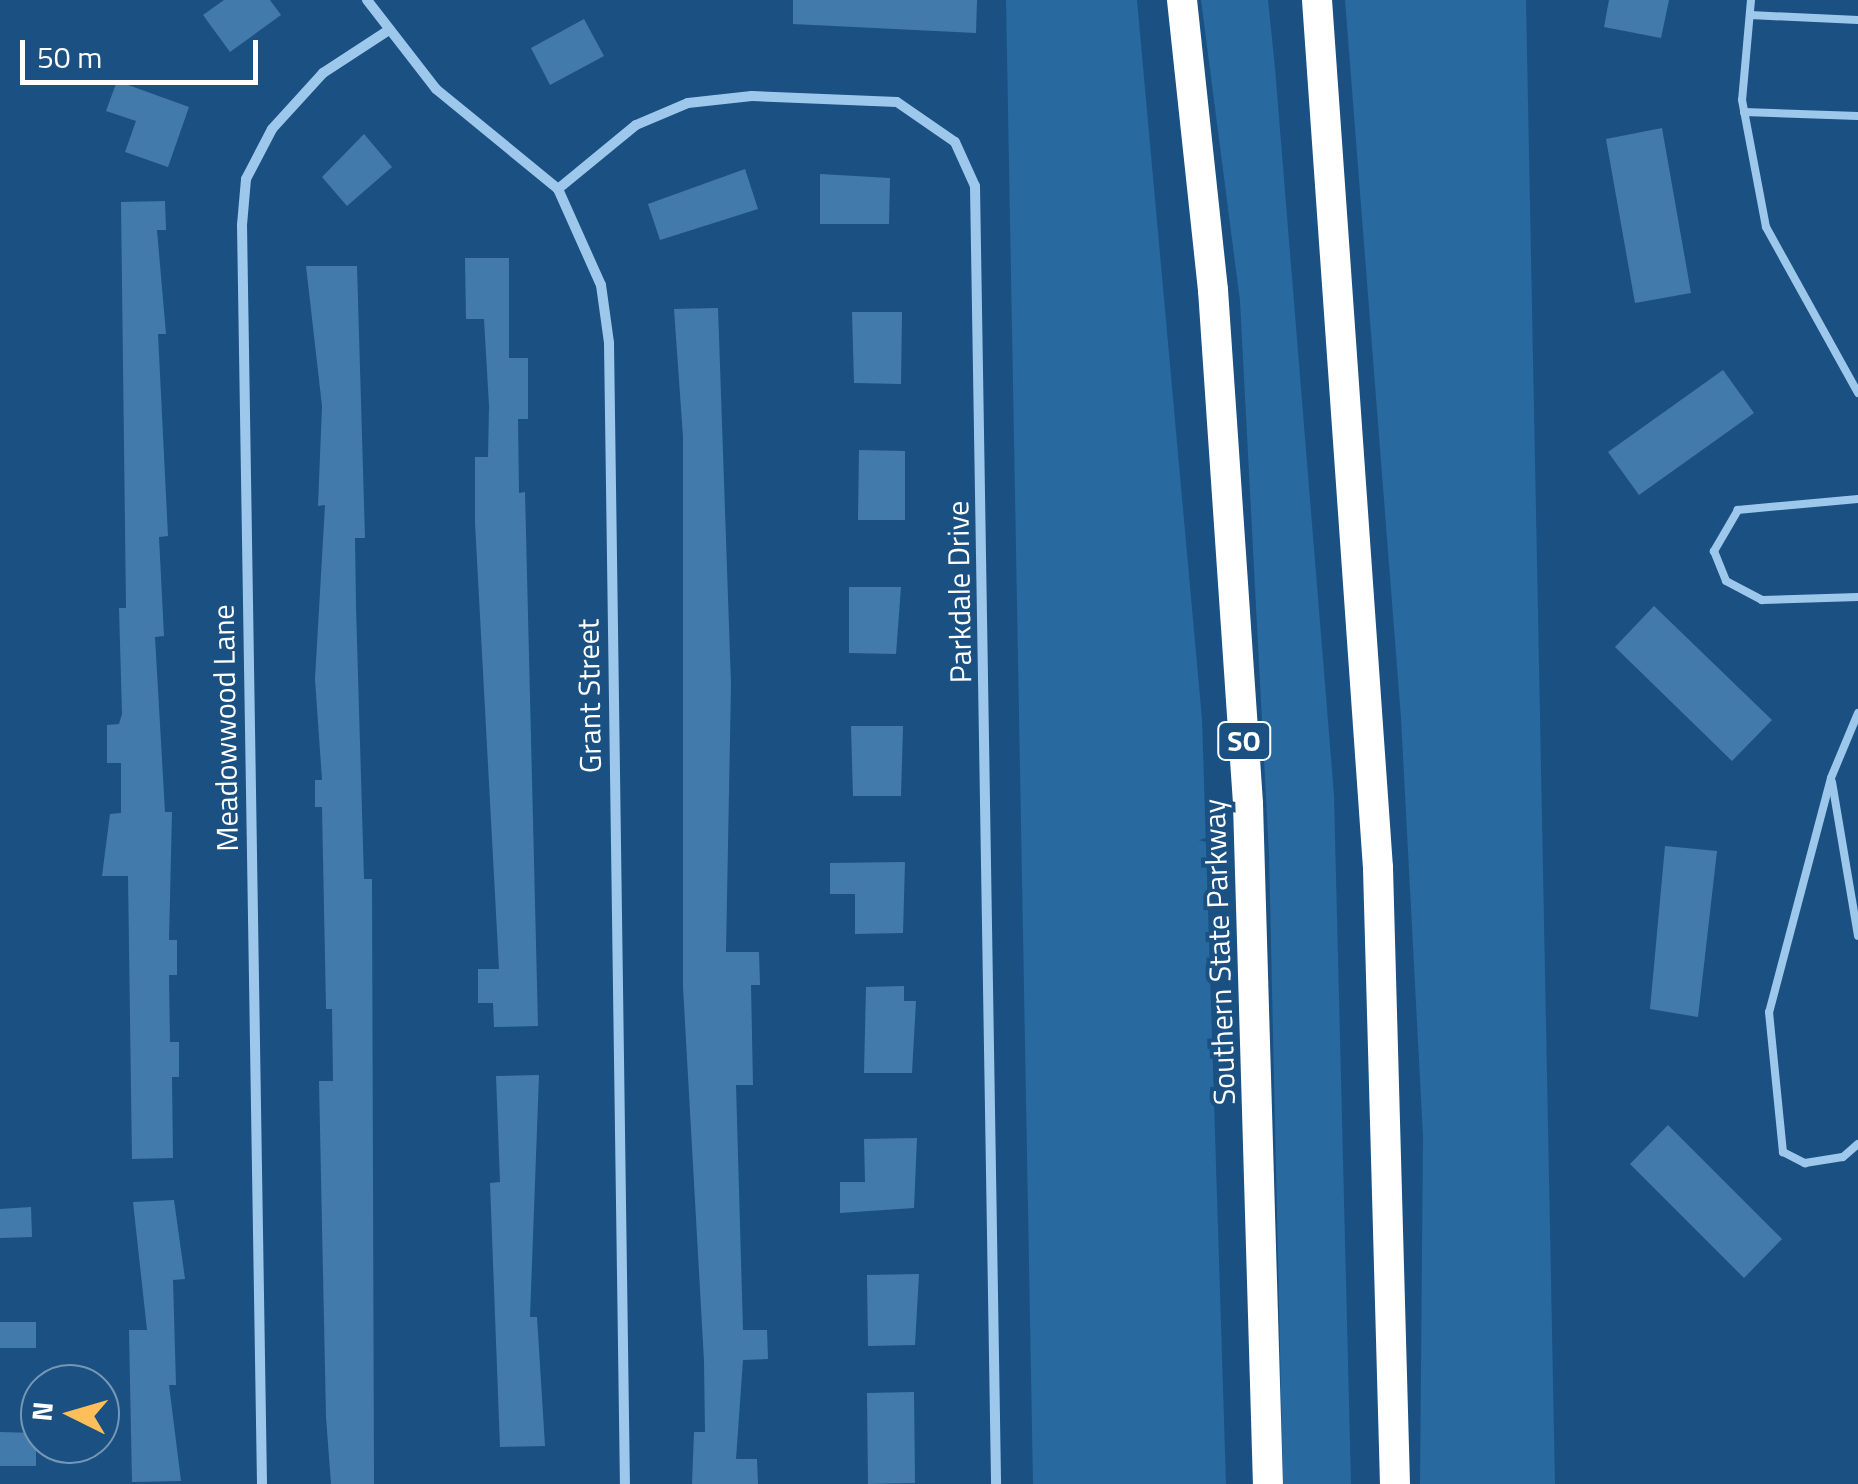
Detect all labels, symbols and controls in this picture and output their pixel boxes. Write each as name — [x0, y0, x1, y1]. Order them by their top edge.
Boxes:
scale bar — [25, 20, 262, 82]
text: 50 m — [37, 34, 102, 80]
street label: Parkdale Drive — [939, 501, 979, 683]
street label: Meadowwood Lane — [205, 604, 245, 852]
street label: Grant Street — [570, 619, 608, 773]
road number: SO — [1216, 718, 1272, 764]
street label: Southern State Parkway — [1196, 798, 1242, 1106]
north arrow — [20, 1364, 120, 1464]
text: N — [19, 1400, 64, 1423]

